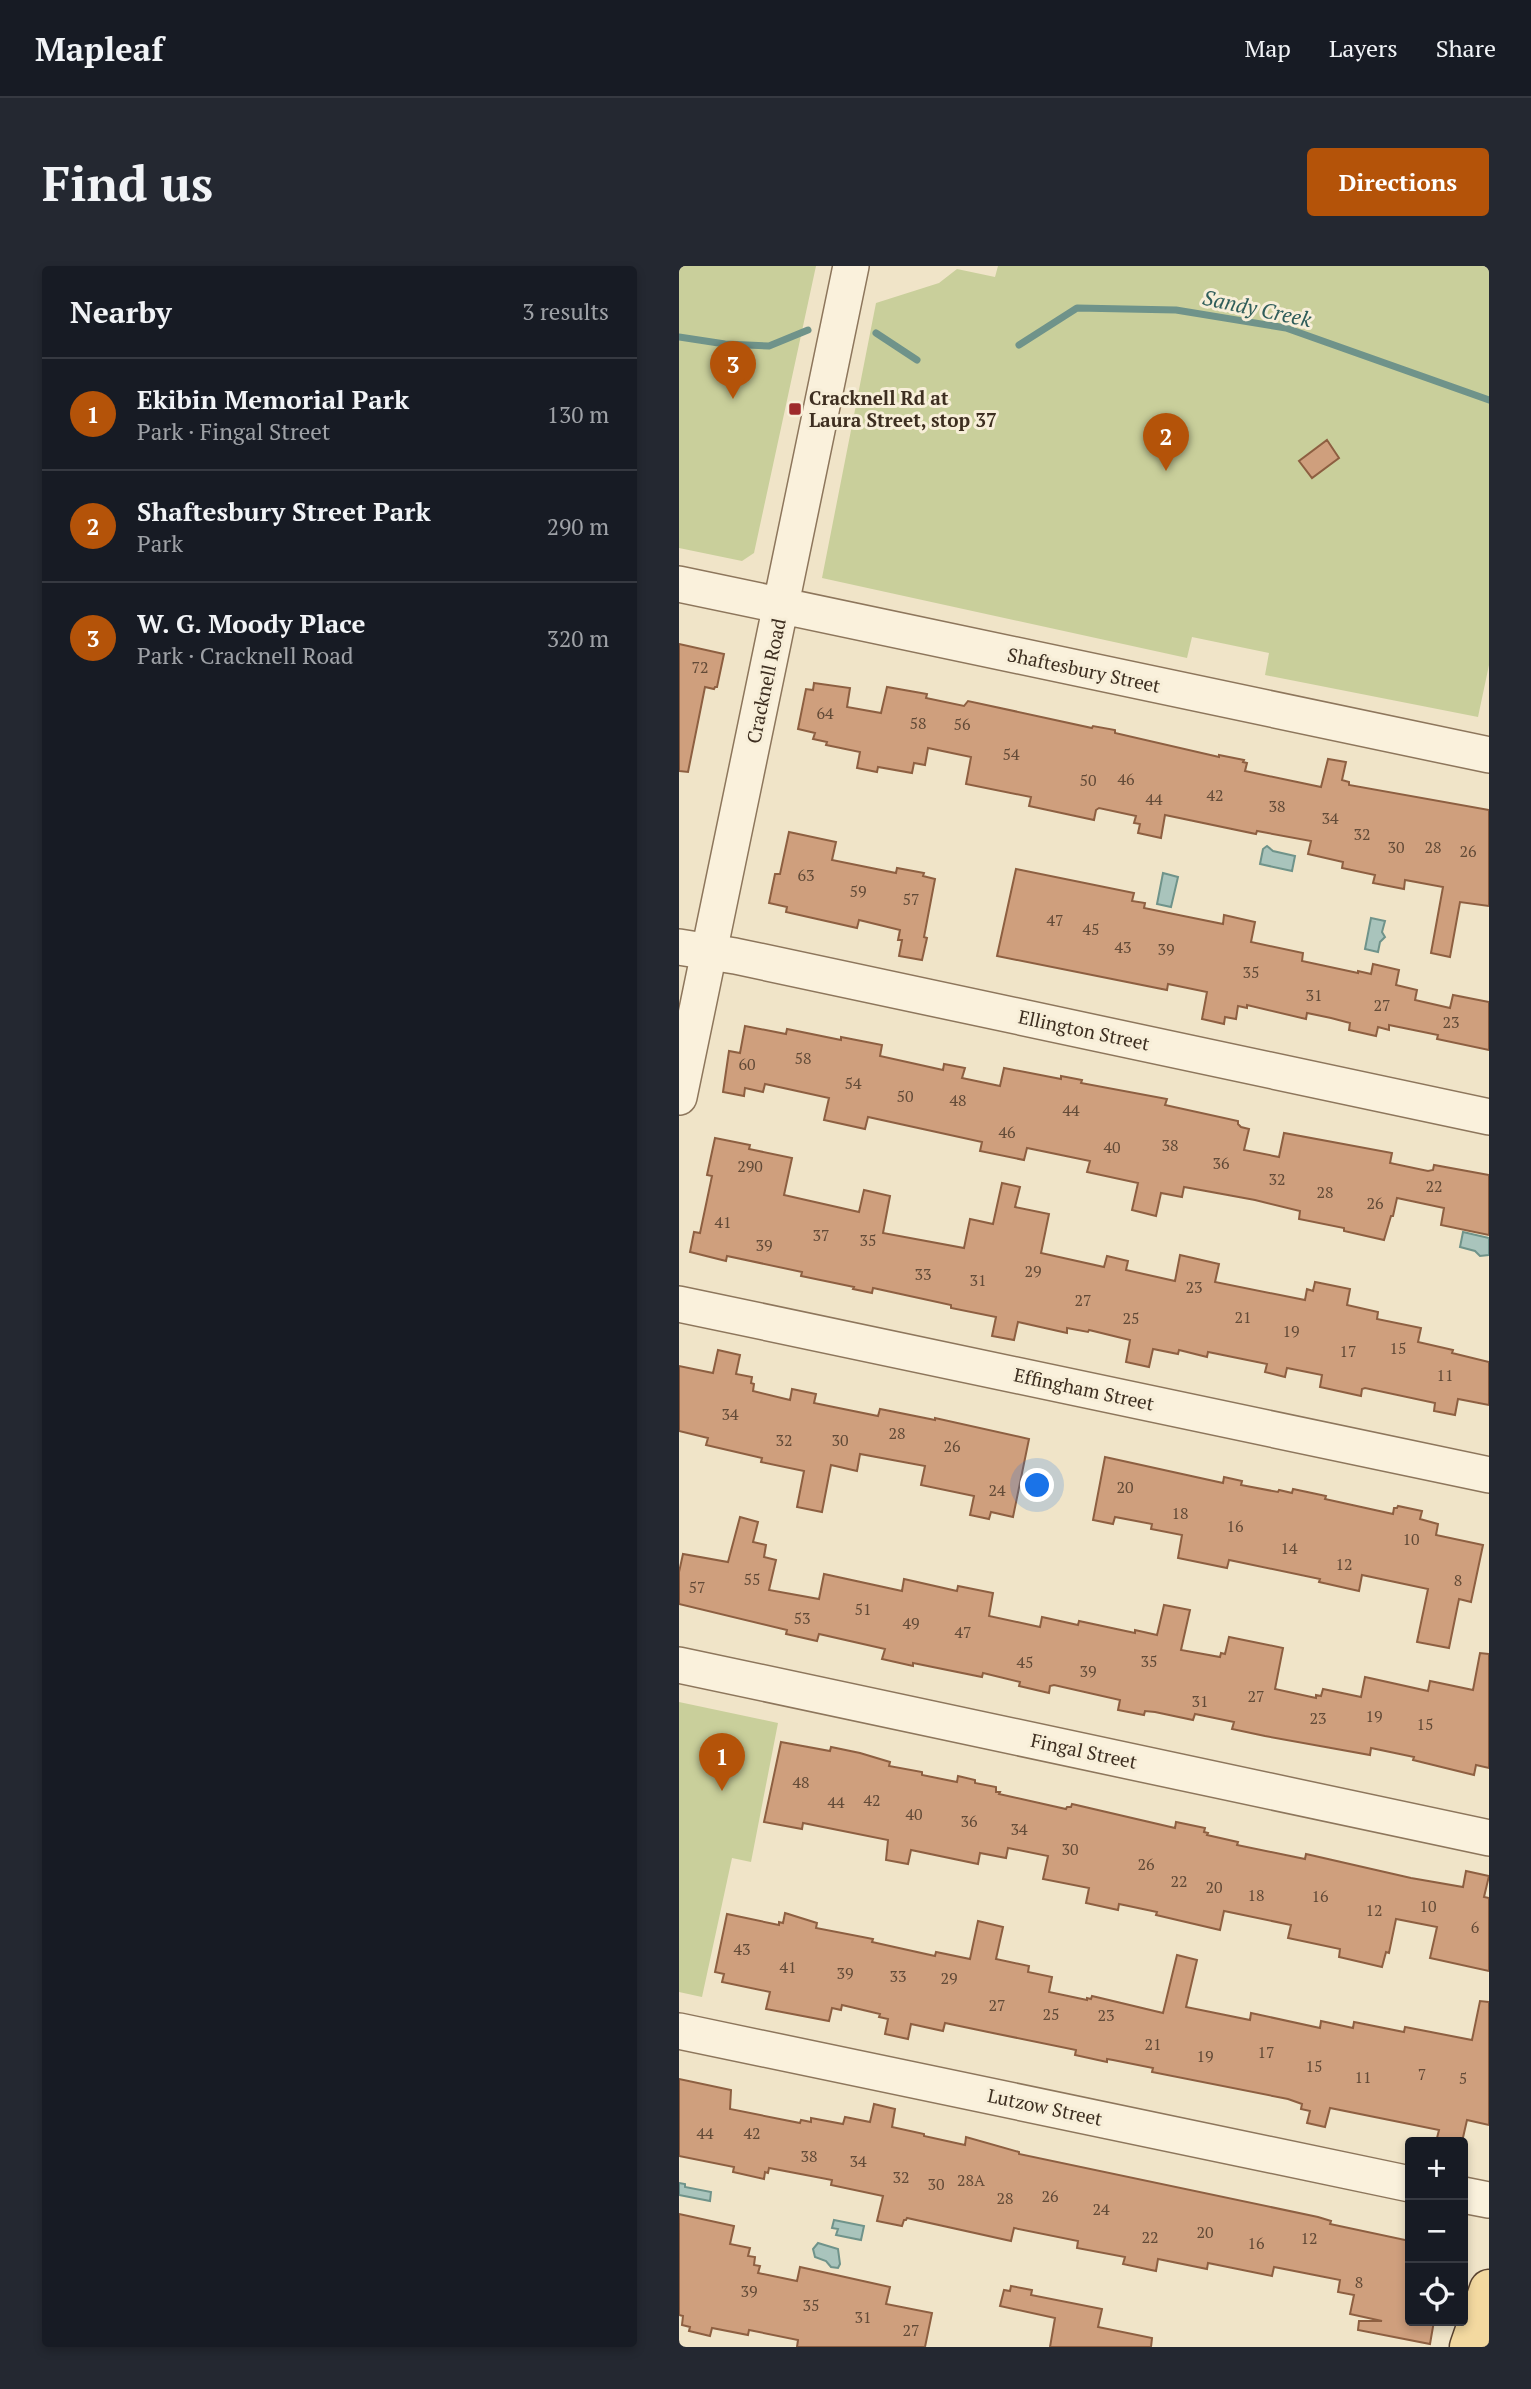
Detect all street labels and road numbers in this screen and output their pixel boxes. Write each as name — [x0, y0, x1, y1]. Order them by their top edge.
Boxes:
street label: Cracknell Road — [740, 616, 791, 746]
street label: Shaftesbury Street — [1005, 641, 1163, 698]
street label: Ellington Street — [1016, 1003, 1152, 1056]
street label: Effingham Street — [1012, 1361, 1156, 1416]
street label: Fingal Street — [1029, 1727, 1140, 1774]
street label: Lutzow Street — [985, 2082, 1105, 2131]

